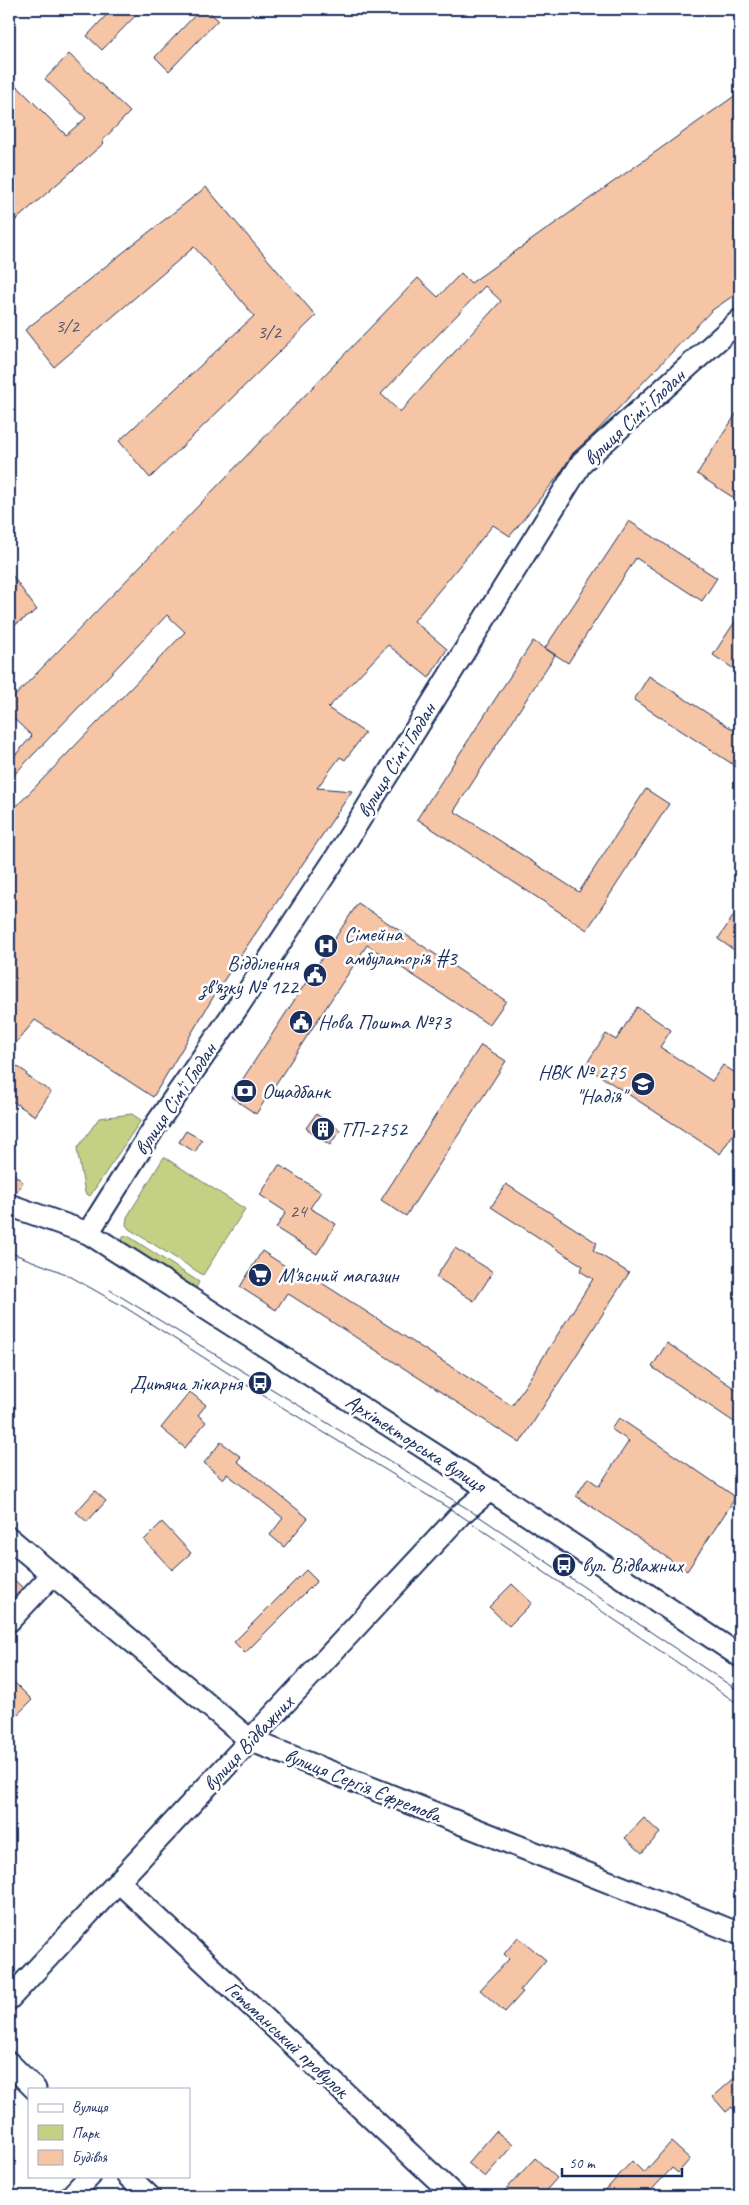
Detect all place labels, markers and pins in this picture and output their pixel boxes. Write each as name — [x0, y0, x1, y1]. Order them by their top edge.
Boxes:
place label: Сімейна амбулаторія #3 — [344, 921, 458, 971]
hospital icon: Сімейна амбулаторія #3 — [313, 933, 339, 959]
place label: Відділення зв'язку № 122 — [197, 950, 300, 1001]
public building icon: Відділення зв'язку № 122 — [302, 962, 328, 988]
public building icon: Нова Пошта №73 — [288, 1009, 314, 1035]
place label: Нова Пошта №73 — [318, 1009, 452, 1035]
place label: НВК № 275 "Надія" — [538, 1059, 630, 1109]
school or university icon: НВК № 275 "Надія" — [630, 1071, 656, 1097]
bank icon: Ощадбанк — [232, 1078, 258, 1104]
place label: Ощадбанк — [262, 1078, 332, 1104]
building icon: ТП-2752 — [310, 1116, 336, 1142]
place label: ТП-2752 — [340, 1116, 408, 1142]
supermarket icon: М'ясний магазин — [247, 1262, 273, 1288]
place label: М'ясний магазин — [278, 1262, 400, 1288]
place label: Дитяча лікарня — [130, 1370, 243, 1396]
bus stop icon: Дитяча лікарня — [247, 1370, 273, 1396]
bus stop icon: вул. Відважних — [551, 1552, 577, 1578]
place label: вул. Відважних — [582, 1552, 685, 1578]

